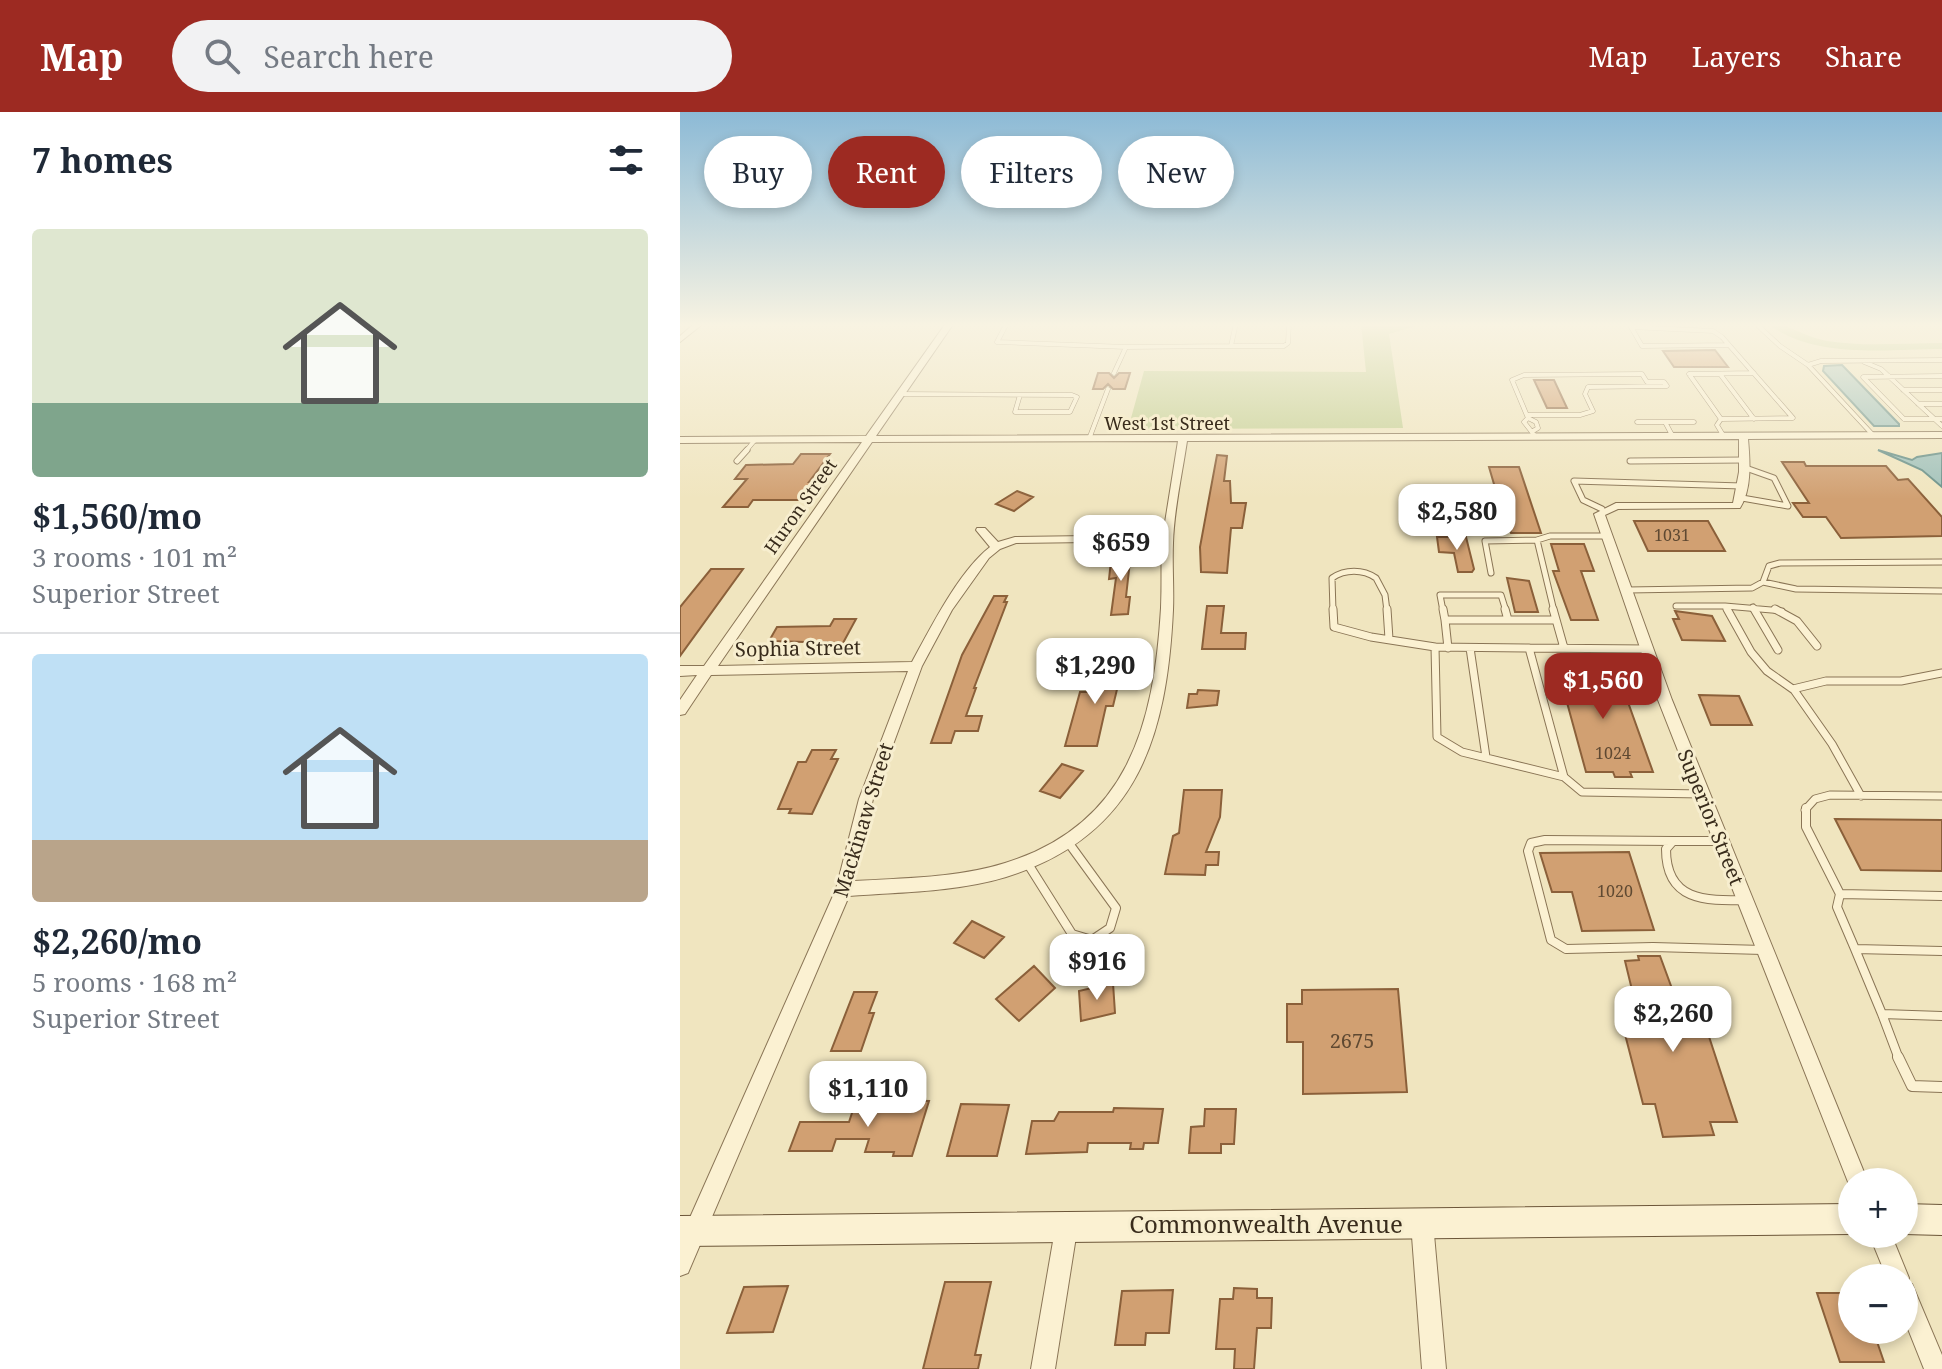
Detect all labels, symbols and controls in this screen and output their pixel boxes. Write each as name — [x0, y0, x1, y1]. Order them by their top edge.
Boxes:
search box — [172, 20, 732, 92]
text: Map — [40, 30, 124, 82]
icon: search — [200, 34, 244, 78]
text: Search here — [264, 36, 434, 77]
text: Map — [1589, 37, 1648, 75]
text: Layers — [1692, 37, 1781, 75]
text: Share — [1825, 37, 1902, 75]
chip: Buy — [704, 136, 812, 208]
chip: Rent — [828, 136, 945, 208]
chip: Filters — [961, 136, 1102, 208]
chip: New — [1118, 136, 1234, 208]
text: 7 homes — [32, 137, 173, 183]
icon: filters — [604, 138, 648, 182]
icon: home — [268, 281, 412, 425]
street label: West 1st Street — [1104, 411, 1230, 435]
street label: Huron Street — [758, 454, 842, 558]
pin: $2,580 — [1392, 484, 1522, 552]
text: $2,580 — [1416, 492, 1498, 528]
text: $1,560/mo — [32, 493, 202, 539]
pin: $659 — [1074, 515, 1168, 583]
text: $659 — [1092, 523, 1150, 559]
house number: 1031 — [1654, 524, 1690, 546]
text: 3 rooms · 101 m² — [32, 539, 237, 575]
text: Superior Street — [32, 575, 220, 611]
street label: Sophia Street — [735, 633, 861, 663]
pin: $1,290 — [1030, 638, 1160, 706]
text: $1,290 — [1054, 646, 1136, 682]
pin: $1,560 — [1538, 653, 1668, 721]
text: $1,560 — [1562, 661, 1644, 697]
icon: home — [268, 706, 412, 850]
street label: Mackinaw Street — [827, 739, 899, 901]
house number: 1024 — [1595, 742, 1631, 764]
street label: Superior Street — [1671, 745, 1751, 889]
house number: 1020 — [1597, 880, 1633, 902]
text: $2,260/mo — [32, 918, 202, 964]
pin: $916 — [1050, 934, 1144, 1002]
text: $916 — [1068, 942, 1126, 978]
text: 5 rooms · 168 m² — [32, 964, 237, 1000]
pin: $2,260 — [1608, 986, 1738, 1054]
text: $2,260 — [1632, 994, 1714, 1030]
text: Superior Street — [32, 1000, 220, 1036]
house number: 2675 — [1330, 1027, 1374, 1054]
pin: $1,110 — [803, 1061, 933, 1129]
text: $1,110 — [827, 1069, 909, 1105]
map controls — [1838, 1168, 1918, 1344]
button: + — [1838, 1168, 1918, 1248]
street label: Commonwealth Avenue — [1129, 1207, 1403, 1240]
button: − — [1838, 1264, 1918, 1344]

